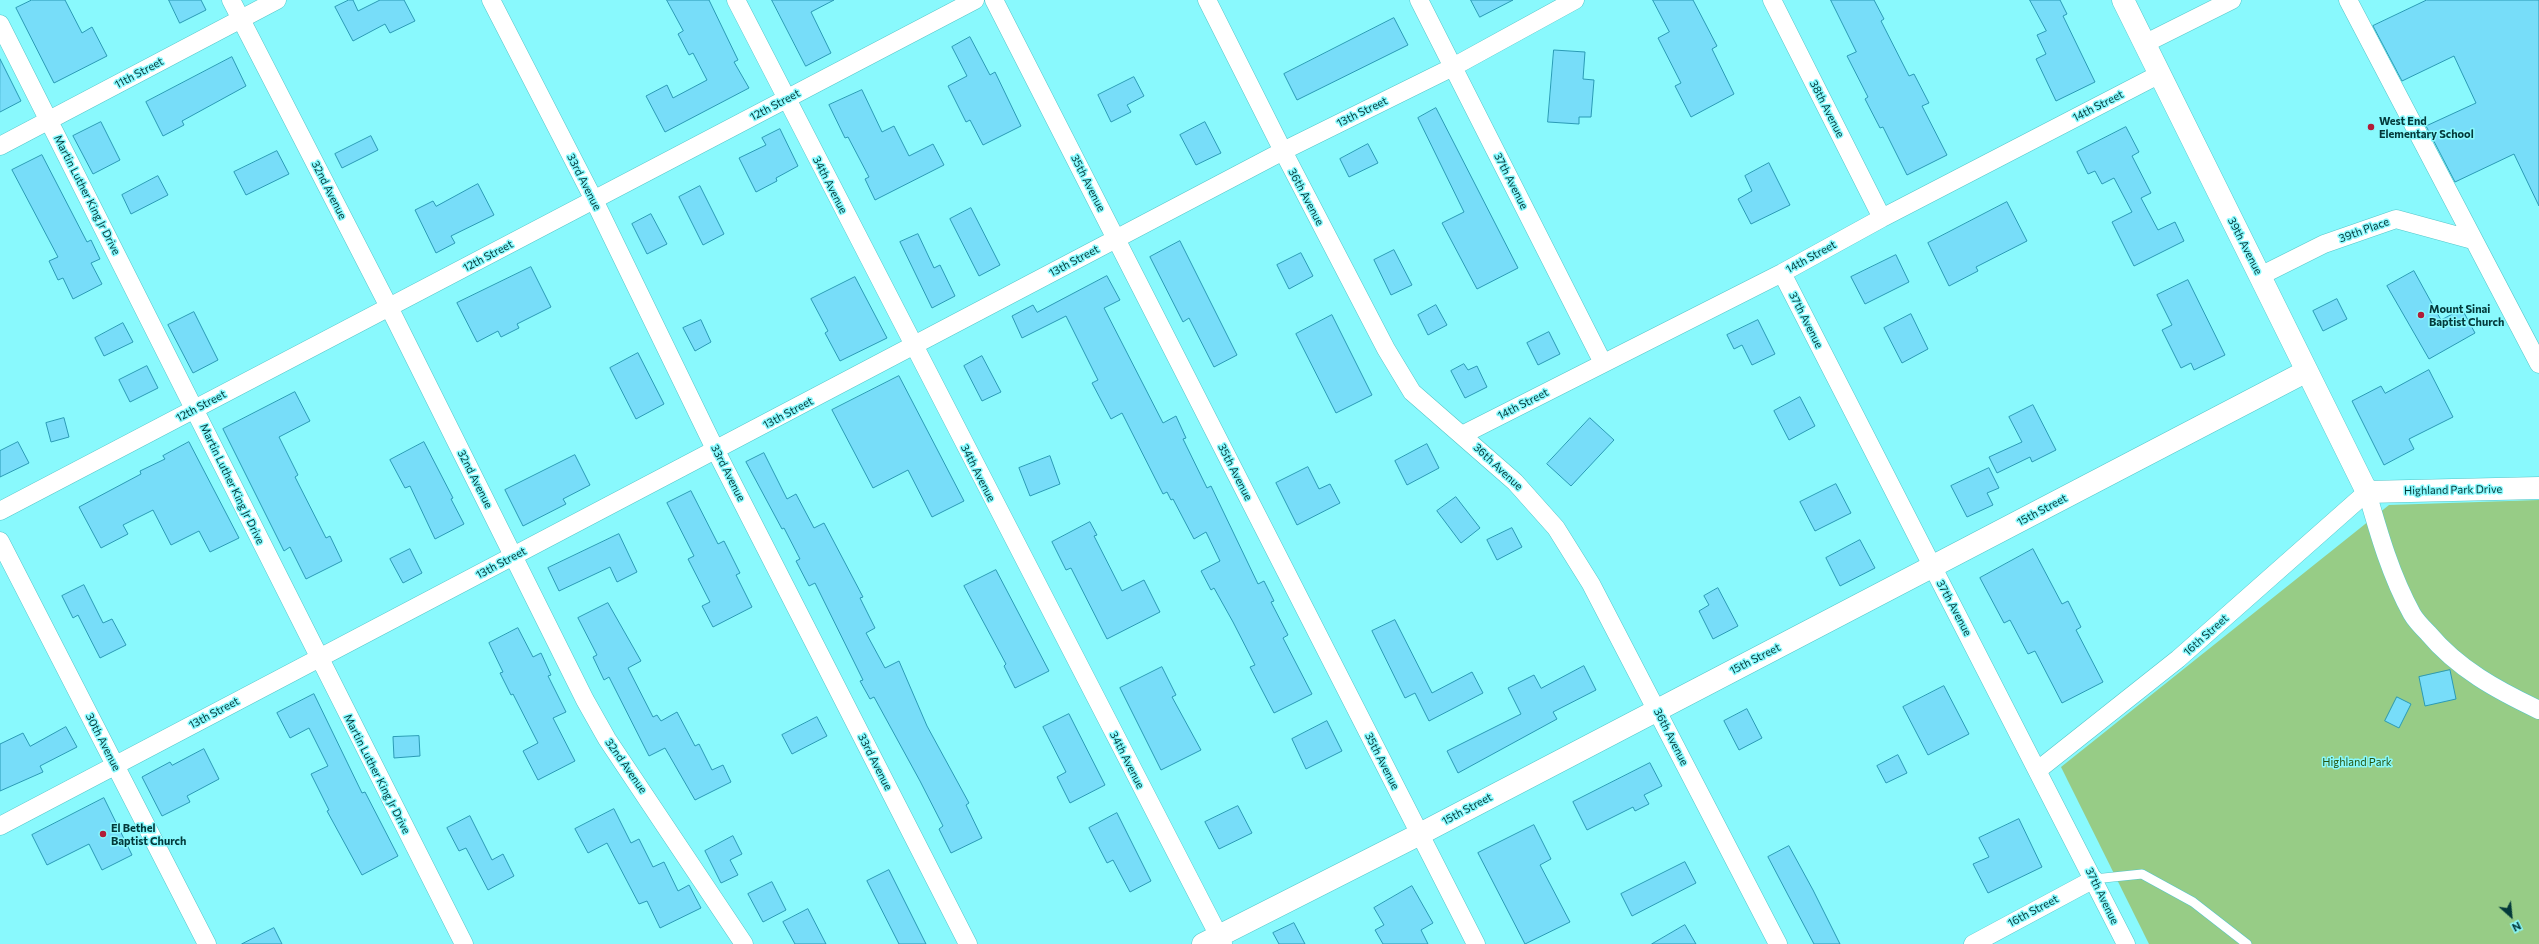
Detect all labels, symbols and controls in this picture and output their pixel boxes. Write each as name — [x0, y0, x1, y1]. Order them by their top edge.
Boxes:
street label: 11th Street — [112, 55, 166, 91]
street label: 38th Avenue — [1807, 78, 1847, 140]
street label: 12th Street — [748, 86, 802, 124]
street label: 14th Street — [2070, 88, 2126, 124]
street label: 13th Street — [1334, 94, 1390, 130]
place label: West End Elementary School — [2379, 114, 2474, 140]
marker: West End Elementary School — [2366, 122, 2376, 132]
street label: Martin Luther King Jr Drive — [51, 133, 123, 257]
street label: 33rd Avenue — [564, 151, 604, 213]
street label: 37th Avenue — [1491, 151, 1531, 211]
street label: 35th Avenue — [1068, 152, 1108, 214]
street label: 34th Avenue — [810, 154, 850, 216]
street label: 32nd Avenue — [309, 159, 349, 221]
street label: 36th Avenue — [1285, 166, 1327, 228]
street label: 39th Avenue — [2225, 215, 2265, 277]
street label: 39th Place — [2337, 215, 2391, 245]
street label: 12th Street — [461, 237, 515, 275]
street label: 14th Street — [1784, 238, 1838, 276]
street label: 13th Street — [1047, 242, 1101, 280]
street label: 37th Avenue — [1786, 290, 1826, 350]
place label: Mount Sinai Baptist Church — [2429, 302, 2504, 328]
marker: Mount Sinai Baptist Church — [2416, 310, 2426, 320]
street label: 14th Street — [1495, 386, 1551, 422]
street label: 12th Street — [174, 387, 228, 425]
street label: 13th Street — [761, 394, 815, 432]
street label: Martin Luther King Jr Drive — [197, 421, 267, 547]
street label: 35th Avenue — [1215, 441, 1255, 503]
street label: 36th Avenue — [1471, 441, 1525, 493]
street label: 33rd Avenue — [708, 442, 748, 504]
street label: 34th Avenue — [958, 442, 998, 504]
street label: 32nd Avenue — [455, 448, 495, 510]
street label: Highland Park Drive — [2404, 483, 2502, 497]
street label: 15th Street — [2015, 491, 2069, 529]
street label: 13th Street — [474, 544, 528, 582]
street label: 37th Avenue — [1934, 578, 1974, 638]
street label: 16th Street — [2181, 612, 2231, 658]
street label: 15th Street — [1727, 641, 1783, 677]
street label: 13th Street — [187, 694, 241, 732]
street label: 36th Avenue — [1651, 706, 1691, 768]
street label: 30th Avenue — [83, 711, 123, 773]
street label: Martin Luther King Jr Drive — [341, 712, 413, 836]
street label: 34th Avenue — [1107, 729, 1147, 791]
street label: 35th Avenue — [1362, 730, 1402, 792]
street label: 33rd Avenue — [855, 731, 895, 793]
street label: 32nd Avenue — [602, 736, 650, 796]
park label: Highland Park — [2322, 755, 2392, 769]
street label: 15th Street — [1440, 790, 1494, 828]
place label: El Bethel Baptist Church — [111, 821, 186, 847]
marker: El Bethel Baptist Church — [98, 829, 108, 839]
street label: 37th Avenue — [2083, 865, 2121, 927]
street label: 16th Street — [2005, 892, 2061, 930]
north arrow — [2491, 896, 2531, 936]
text: N — [2510, 919, 2523, 935]

